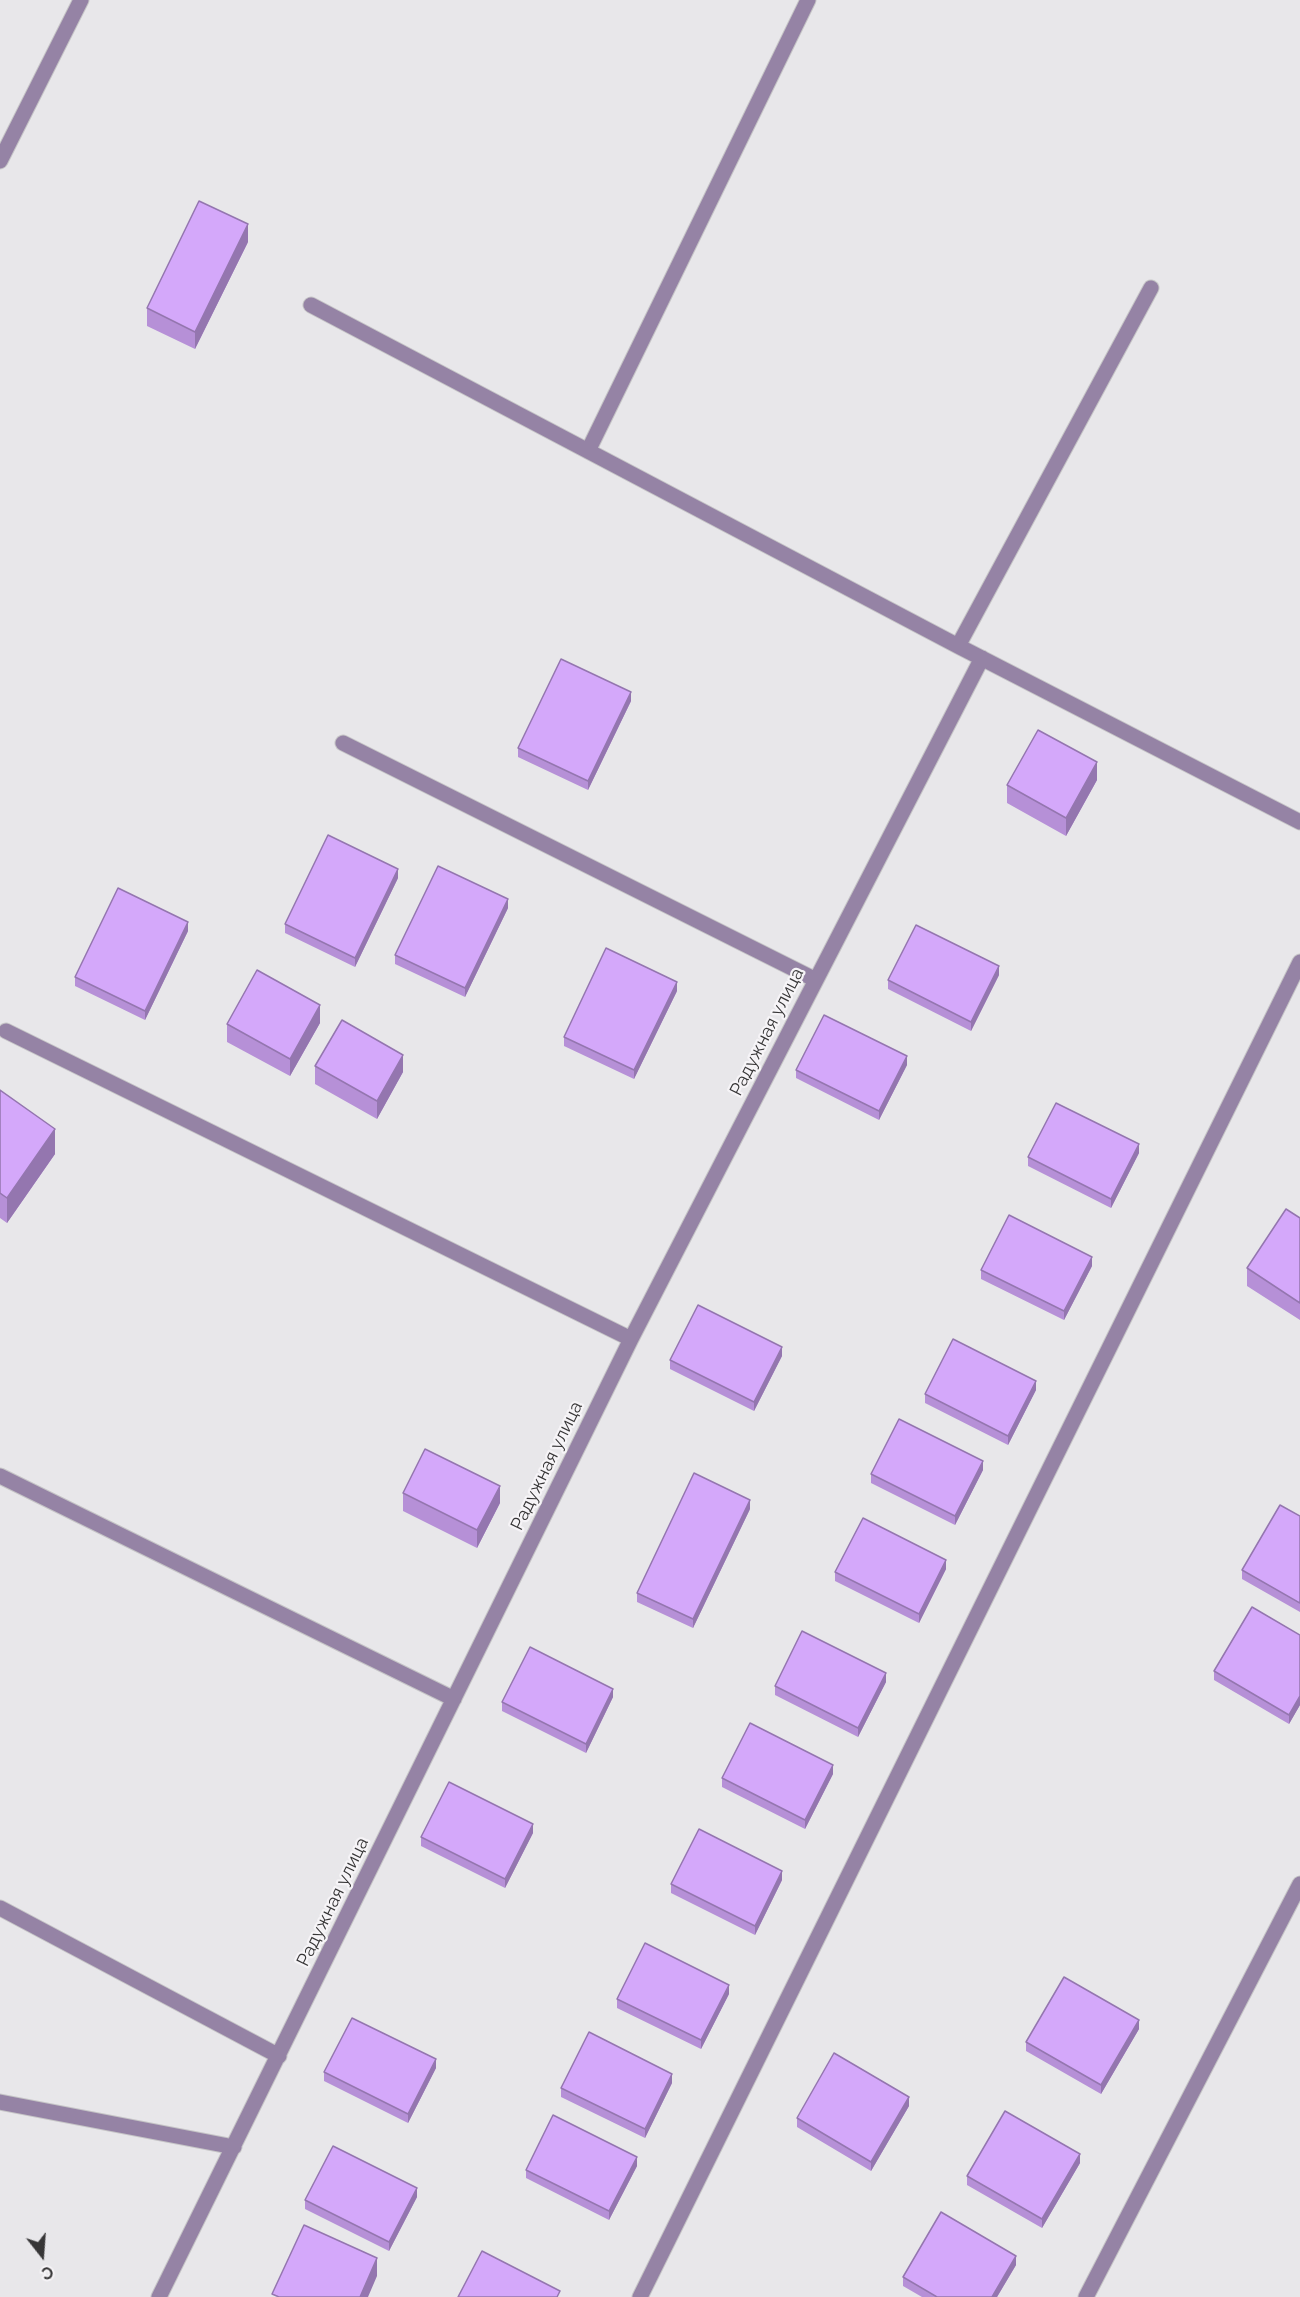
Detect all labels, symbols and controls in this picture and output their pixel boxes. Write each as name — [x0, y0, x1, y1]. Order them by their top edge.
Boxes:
street label: Радужная улица — [725, 965, 809, 1099]
street label: Радужная улица — [507, 1398, 587, 1534]
street label: Радужная улица — [293, 1834, 373, 1970]
north arrow — [12, 2225, 72, 2285]
text: С — [39, 2262, 55, 2283]

